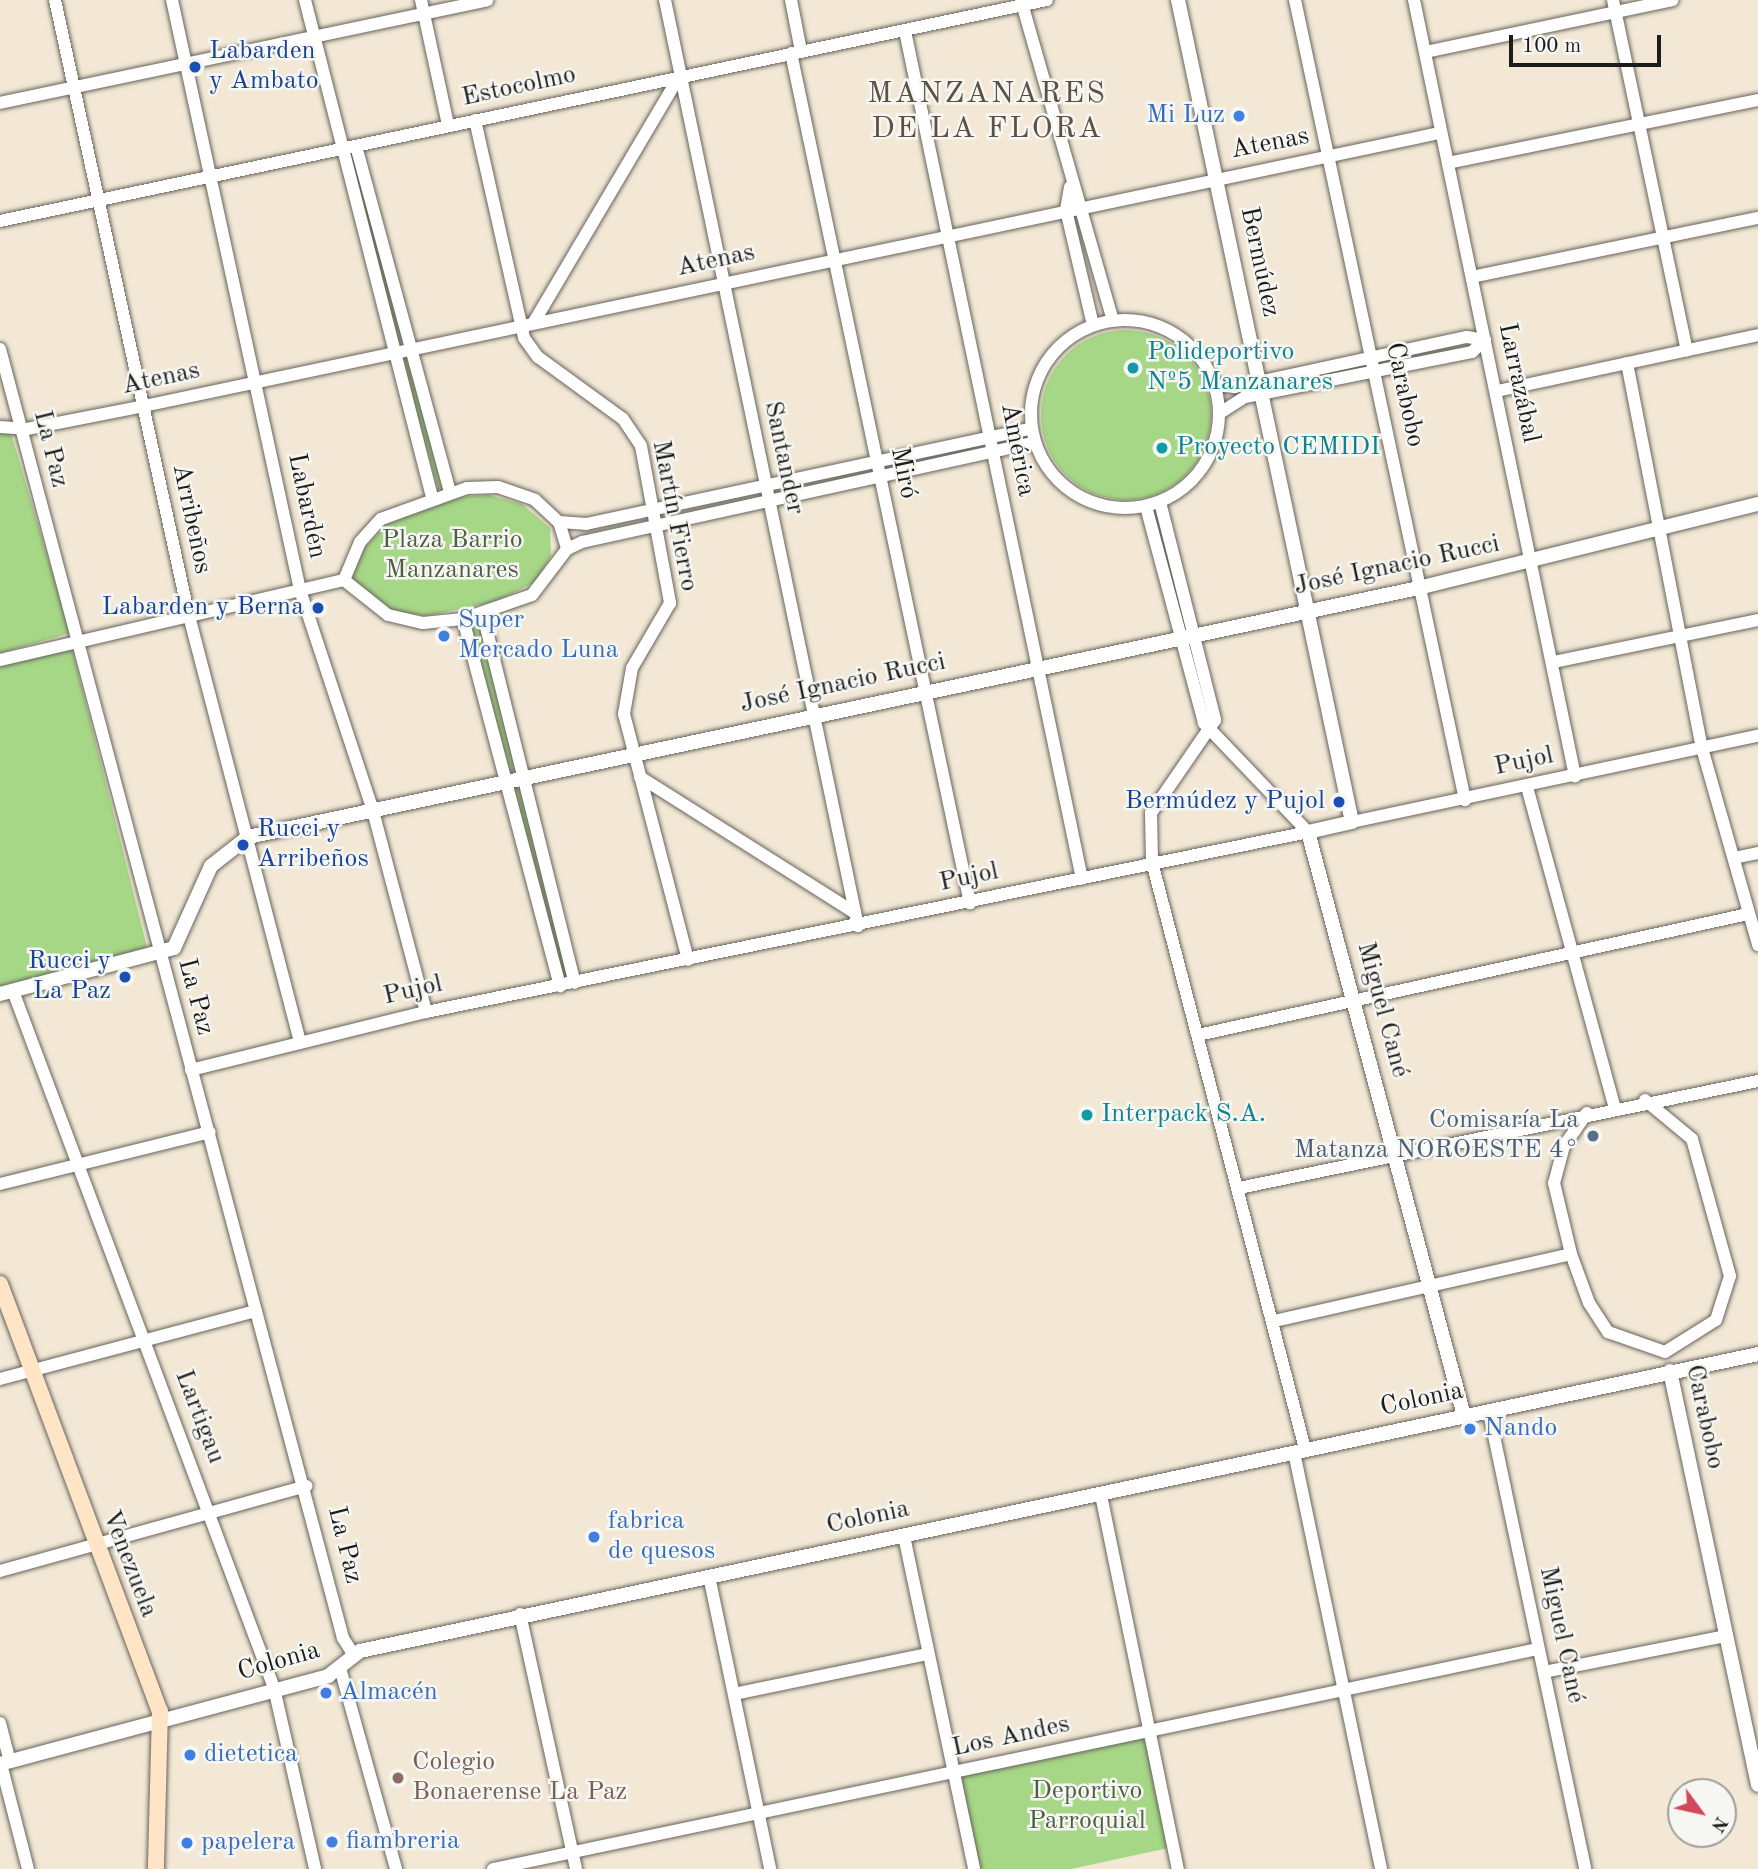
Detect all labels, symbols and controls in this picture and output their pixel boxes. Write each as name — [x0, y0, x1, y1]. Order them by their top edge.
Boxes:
scale bar — [1513, 21, 1665, 65]
place label: Labarden y Ambato — [209, 36, 319, 98]
text: 100 m — [1522, 36, 1581, 57]
marker: Labarden y Ambato — [187, 59, 203, 75]
street label: Estocolmo — [459, 60, 579, 114]
district label: MANZANARES DE LA FLORA — [869, 76, 1105, 146]
place label: Mi Luz — [1146, 100, 1225, 132]
marker: Mi Luz — [1231, 108, 1247, 124]
street label: Atenas — [1228, 121, 1312, 167]
street label: Bermúdez — [1232, 204, 1286, 320]
street label: Atenas — [674, 238, 758, 284]
street label: Larrazábal — [1490, 320, 1546, 446]
place label: Polideportivo Nº5 Manzanares — [1147, 337, 1333, 398]
street label: Carabobo — [1378, 340, 1430, 450]
street label: Atenas — [119, 356, 203, 402]
marker: Polideportivo Nº5 Manzanares — [1125, 360, 1141, 376]
street label: Santander — [756, 398, 810, 518]
street label: América — [993, 401, 1041, 499]
street label: La Paz — [25, 407, 75, 491]
place label: Proyecto CEMIDI — [1176, 432, 1380, 464]
street label: Martín Fierro — [644, 438, 704, 594]
marker: Proyecto CEMIDI — [1154, 440, 1170, 456]
street label: Miró — [882, 444, 924, 502]
street label: Labardén — [280, 451, 332, 561]
street label: Arribeños — [164, 461, 218, 577]
park label: Plaza Barrio Manzanares — [381, 525, 523, 586]
street label: José Ignacio Rucci — [1291, 529, 1503, 603]
place label: Labarden y Berna — [102, 592, 304, 624]
marker: Labarden y Berna — [310, 600, 326, 616]
place label: Super Mercado Luna — [458, 605, 619, 666]
marker: Super Mercado Luna — [436, 628, 452, 644]
street label: José Ignacio Rucci — [737, 647, 949, 721]
street label: Pujol — [1492, 741, 1556, 783]
place label: Bermúdez y Pujol — [1125, 786, 1325, 818]
marker: Bermúdez y Pujol — [1331, 794, 1347, 810]
place label: Rucci y Arribeños — [257, 814, 369, 876]
marker: Rucci y Arribeños — [235, 837, 251, 853]
street label: Pujol — [937, 857, 1001, 899]
street label: Miguel Cané — [1349, 939, 1415, 1081]
place label: Rucci y La Paz — [28, 946, 111, 1007]
street label: La Paz — [170, 955, 220, 1039]
marker: Rucci y La Paz — [117, 969, 133, 985]
street label: Pujol — [380, 969, 446, 1013]
place label: Interpack S.A. — [1101, 1099, 1266, 1131]
place label: Comisaría La Matanza NOROESTE 4° — [1294, 1105, 1579, 1166]
marker: Interpack S.A. — [1079, 1107, 1095, 1123]
marker: Comisaría La Matanza NOROESTE 4° — [1585, 1128, 1601, 1144]
street label: Carabobo — [1678, 1362, 1730, 1472]
street label: Lartigau — [167, 1366, 231, 1468]
street label: Colonia — [1378, 1376, 1466, 1424]
place label: Nando — [1484, 1413, 1557, 1445]
marker: Nando — [1462, 1421, 1478, 1437]
street label: Colonia — [824, 1494, 912, 1542]
street label: La Paz — [319, 1503, 369, 1587]
street label: Venezuela — [94, 1506, 164, 1622]
place label: fabrica de quesos — [608, 1506, 715, 1568]
marker: fabrica de quesos — [586, 1529, 602, 1545]
street label: Miguel Cané — [1531, 1564, 1591, 1706]
street label: Colonia — [234, 1635, 324, 1689]
place label: Almacén — [340, 1677, 438, 1709]
marker: Almacén — [318, 1685, 334, 1701]
street label: Los Andes — [949, 1709, 1073, 1765]
place label: dietetica — [204, 1739, 298, 1771]
marker: dietetica — [182, 1747, 198, 1763]
place label: Colegio Bonaerense La Paz — [412, 1747, 627, 1809]
marker: Colegio Bonaerense La Paz — [390, 1770, 406, 1786]
park label: Deportivo Parroquial — [1028, 1776, 1146, 1838]
north arrow — [1667, 1778, 1737, 1848]
text: N — [1706, 1812, 1730, 1835]
place label: fiambreria — [346, 1826, 460, 1858]
place label: papelera — [201, 1827, 295, 1859]
marker: fiambreria — [324, 1834, 340, 1850]
marker: papelera — [179, 1835, 195, 1851]

